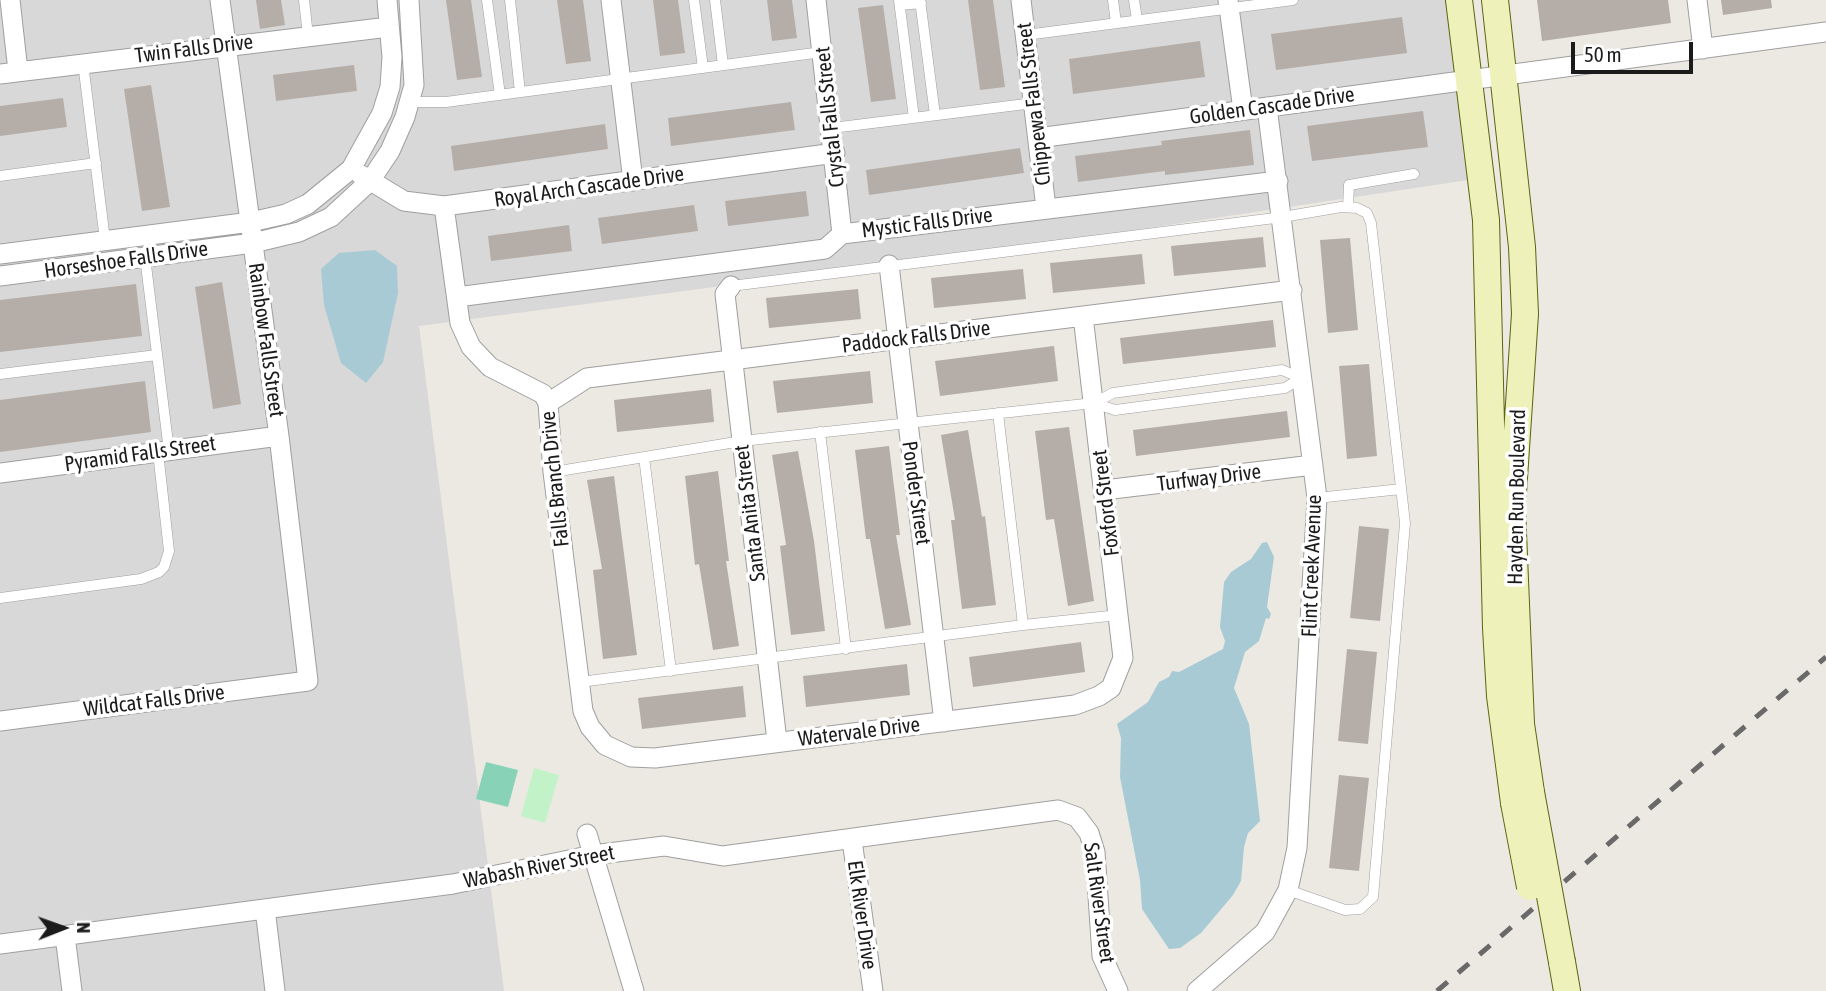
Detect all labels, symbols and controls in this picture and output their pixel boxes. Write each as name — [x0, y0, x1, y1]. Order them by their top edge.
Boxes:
street label: Chippewa Falls Street — [1012, 21, 1056, 187]
scale bar — [1574, 28, 1696, 72]
street label: Twin Falls Drive — [134, 29, 254, 69]
text: 50 m — [1584, 42, 1622, 66]
street label: Crystal Falls Street — [810, 45, 850, 189]
street label: Golden Cascade Drive — [1188, 82, 1356, 130]
street label: Royal Arch Cascade Drive — [492, 161, 686, 213]
street label: Mystic Falls Drive — [860, 202, 994, 244]
street label: Horseshoe Falls Drive — [43, 236, 209, 284]
street label: Rainbow Falls Street — [243, 261, 289, 419]
street label: Paddock Falls Drive — [840, 315, 992, 359]
street label: Hayden Run Boulevard — [1503, 409, 1531, 585]
street label: Falls Branch Drive — [535, 410, 575, 548]
street label: Pyramid Falls Street — [63, 431, 217, 477]
street label: Ponder Street — [896, 439, 936, 547]
street label: Santa Anita Street — [729, 443, 771, 583]
street label: Foxford Street — [1087, 448, 1125, 558]
street label: Turfway Drive — [1156, 459, 1262, 497]
street label: Flint Creek Avenue — [1297, 494, 1327, 638]
street label: Wildcat Falls Drive — [82, 680, 226, 722]
street label: Watervale Drive — [797, 712, 921, 752]
street label: Wabash River Street — [461, 840, 617, 894]
street label: Salt River Street — [1078, 841, 1120, 965]
street label: Elk River Drive — [842, 859, 882, 971]
north arrow — [28, 893, 98, 963]
text: N — [73, 922, 95, 933]

